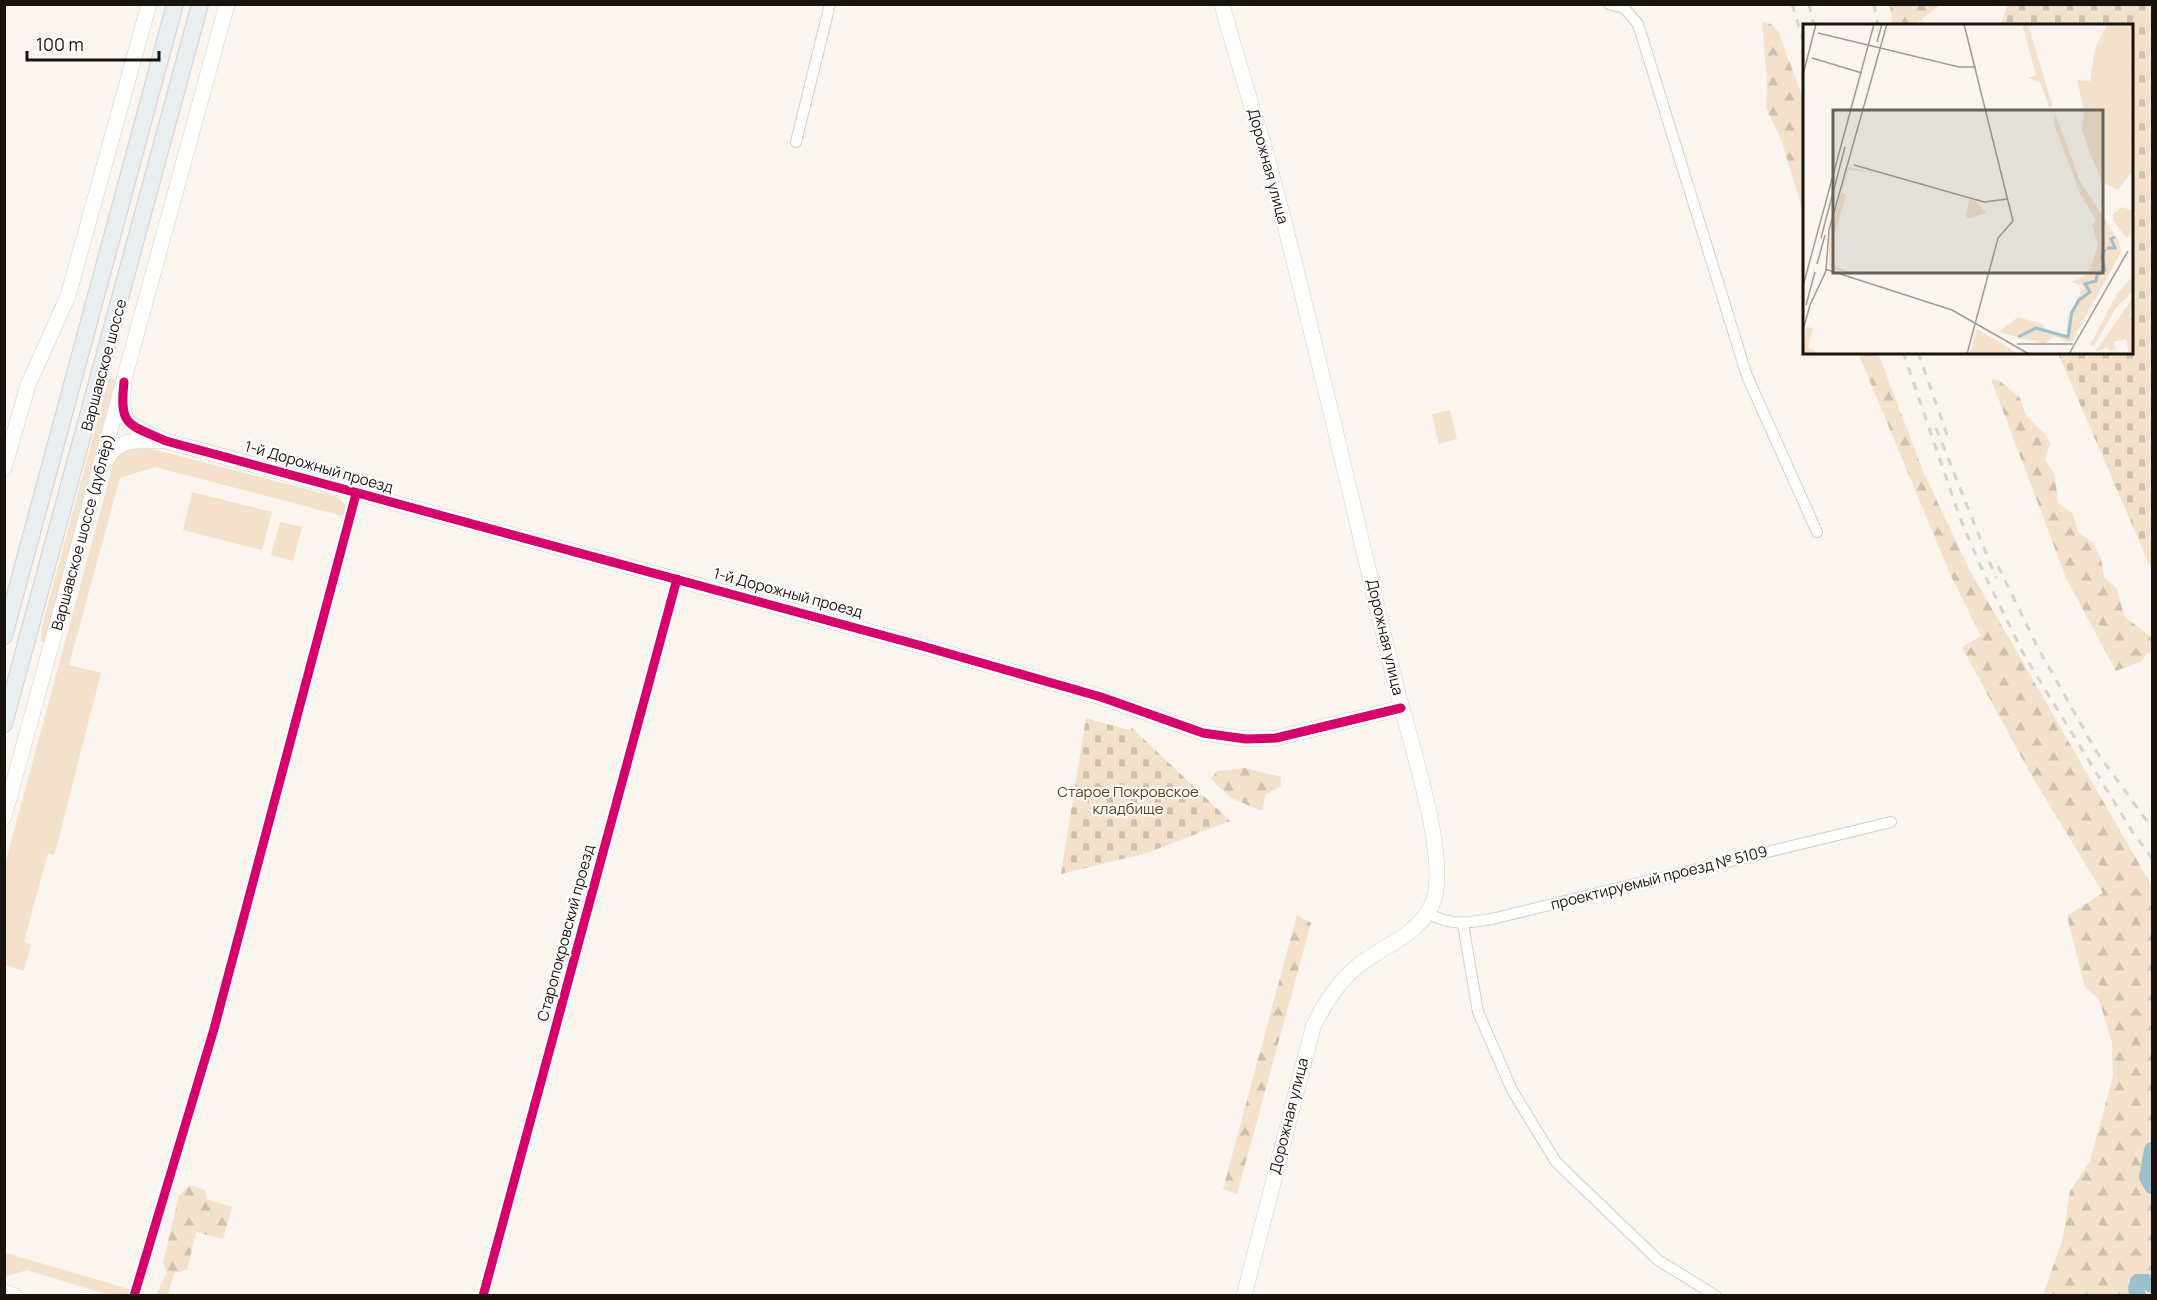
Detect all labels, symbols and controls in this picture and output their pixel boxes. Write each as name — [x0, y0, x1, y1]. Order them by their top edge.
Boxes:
scale bar — [27, 24, 159, 62]
inset map — [1803, 24, 2133, 354]
text: 100 m — [36, 32, 84, 56]
street label: Дорожная улица — [1243, 106, 1294, 226]
street label: Варшавское шоссе — [76, 296, 131, 433]
street label: Варшавское шоссе (дублёр) — [46, 431, 119, 633]
street label: 1-й Дорожный проезд — [242, 435, 396, 498]
street label: 1-й Дорожный проезд — [711, 563, 865, 623]
street label: Дорожная улица — [1362, 577, 1409, 697]
park label: Старое Покровское кладбище — [1057, 781, 1199, 819]
street label: проектируемый проезд № 5109 — [1548, 840, 1769, 915]
street label: Старопокровский проезд — [532, 842, 599, 1023]
street label: Дорожная улица — [1264, 1056, 1313, 1176]

